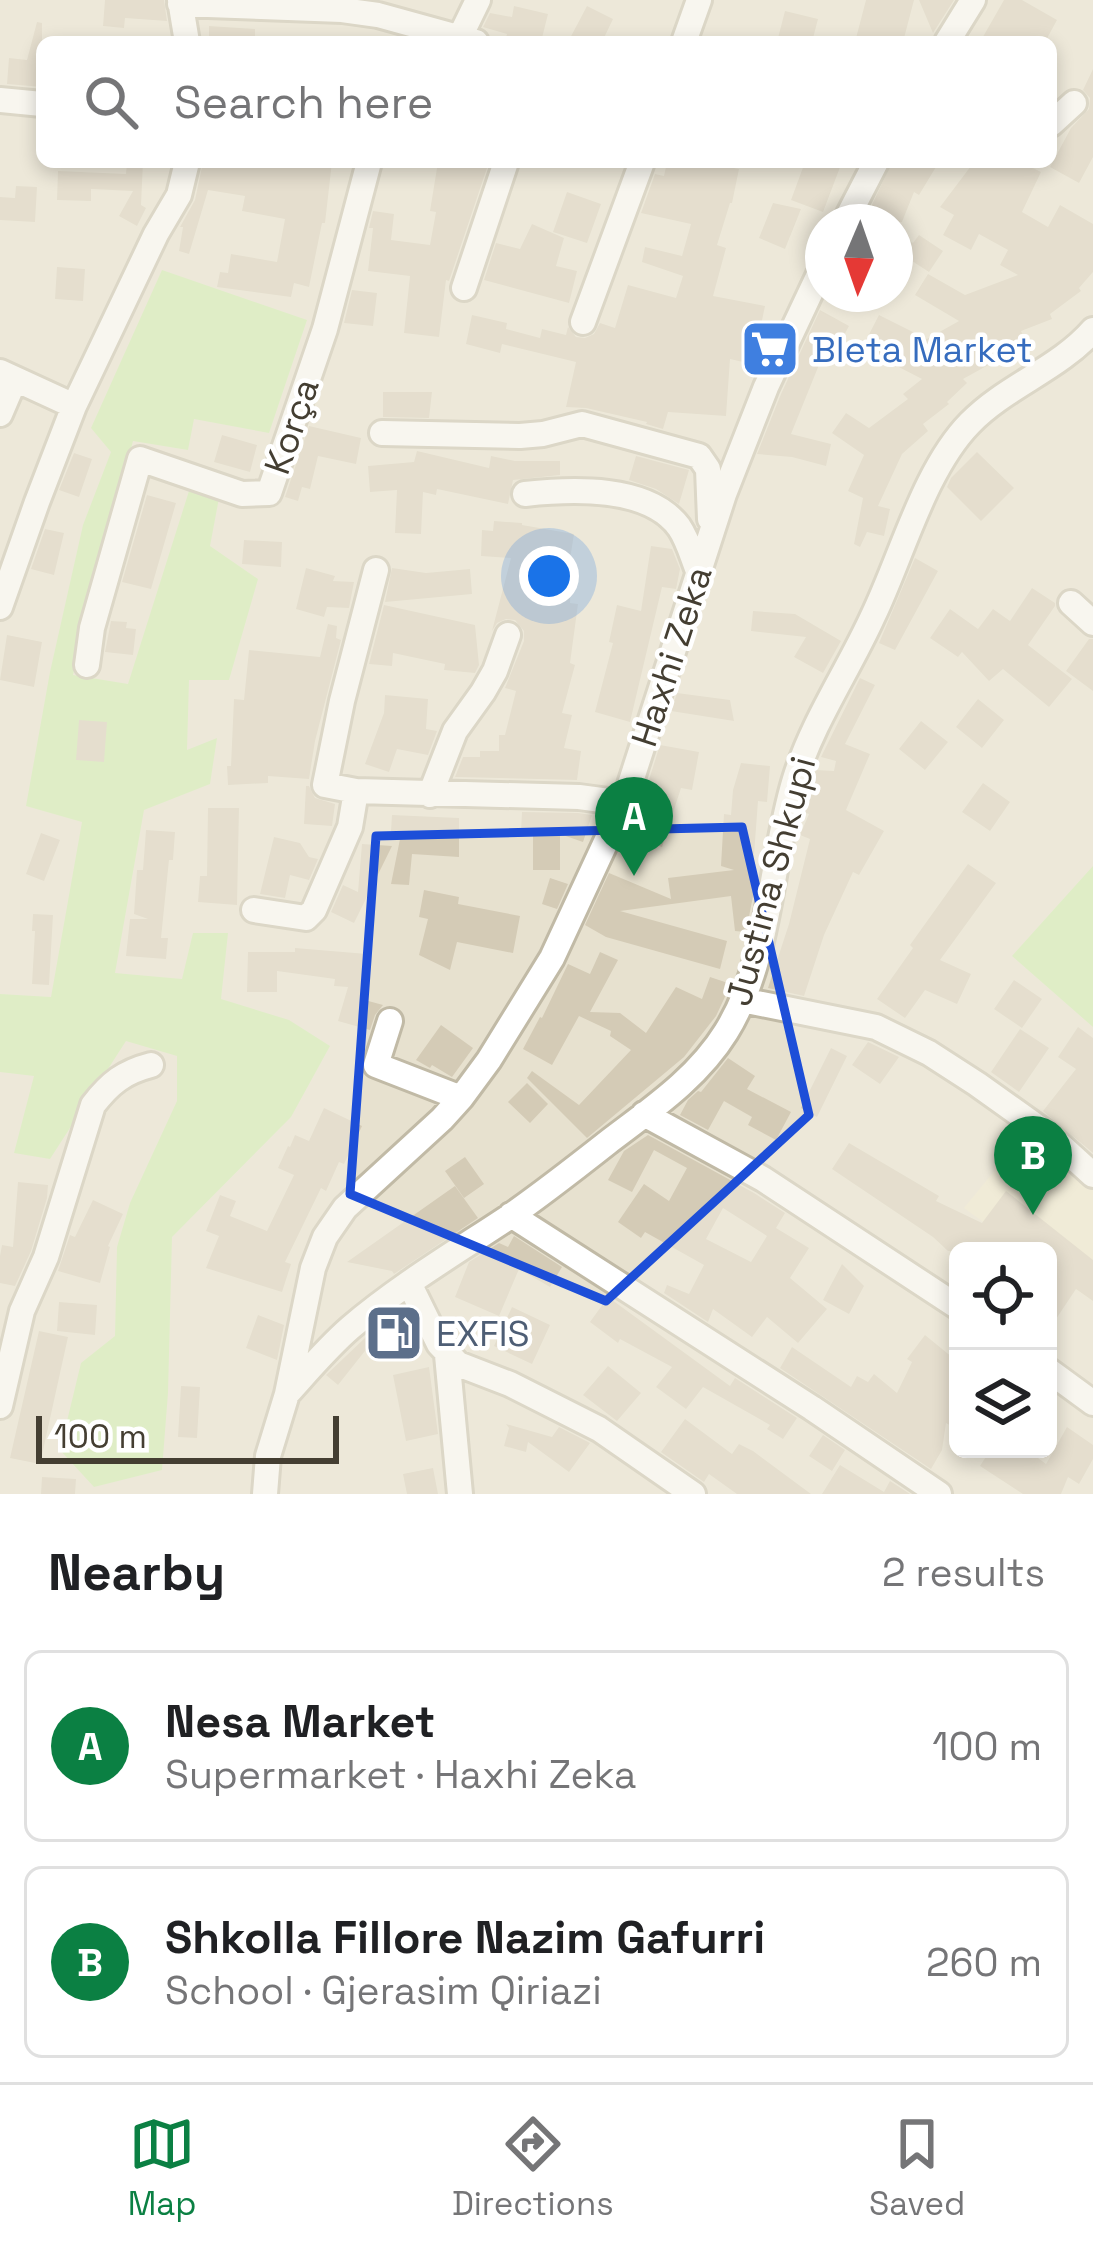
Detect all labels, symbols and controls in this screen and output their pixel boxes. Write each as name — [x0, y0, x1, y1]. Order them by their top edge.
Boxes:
search box — [36, 36, 1057, 168]
icon: search — [78, 69, 144, 135]
text: Search here — [174, 74, 433, 131]
north arrow — [805, 204, 913, 312]
supermarket icon: Bleta Market — [739, 318, 801, 380]
place label: Bleta Market — [812, 327, 1033, 373]
street label: Korça — [254, 372, 330, 480]
your location — [519, 546, 579, 606]
street label: Haxhi Zeka — [621, 560, 723, 752]
street label: Justina Shkupi — [716, 752, 826, 1011]
pin: A — [595, 777, 673, 876]
pin: B — [994, 1116, 1072, 1215]
map controls — [949, 1242, 1057, 1458]
button: locate — [949, 1242, 1057, 1350]
fuel station icon: EXFIS — [363, 1302, 425, 1364]
place label: EXFIS — [436, 1311, 530, 1357]
button: layers — [949, 1350, 1057, 1458]
scale bar — [36, 1410, 339, 1463]
text: 100 m — [54, 1416, 147, 1458]
text: Nearby — [48, 1540, 225, 1605]
text: 2 results — [882, 1548, 1045, 1597]
text: Nesa Market — [165, 1693, 435, 1750]
text: A — [78, 1722, 102, 1771]
text: 100 m — [932, 1722, 1042, 1771]
text: Supermarket · Haxhi Zeka — [165, 1750, 637, 1799]
text: Shkolla Fillore Nazim Gafurri — [165, 1909, 765, 1966]
text: B — [77, 1938, 103, 1987]
text: 260 m — [926, 1938, 1042, 1987]
text: School · Gjerasim Qiriazi — [165, 1966, 602, 2015]
tab: Map — [128, 2111, 196, 2225]
tab: Directions — [452, 2111, 614, 2225]
tab: Saved — [869, 2111, 965, 2225]

